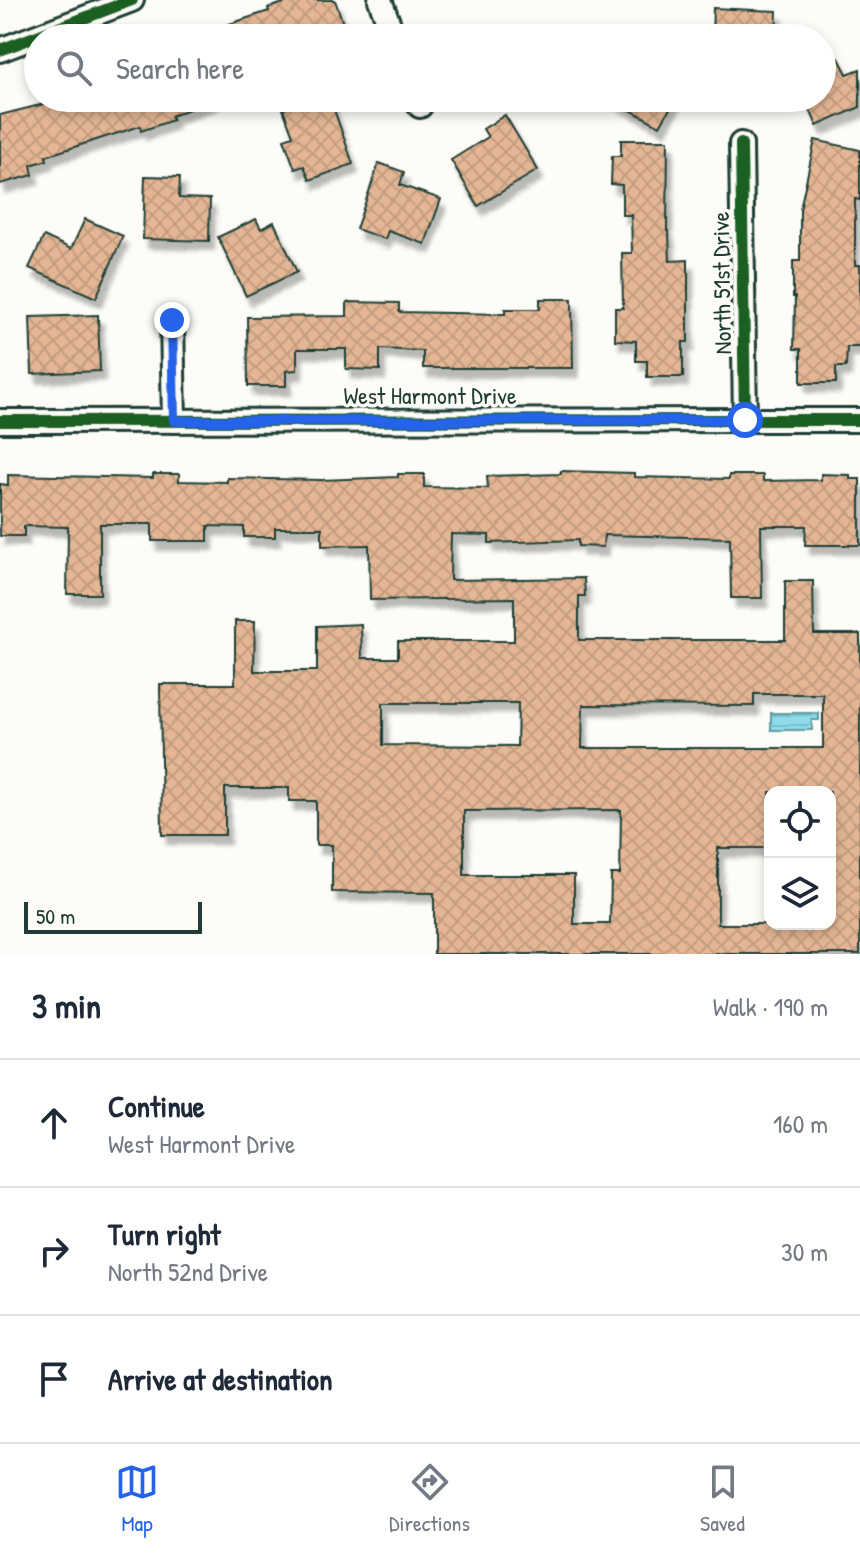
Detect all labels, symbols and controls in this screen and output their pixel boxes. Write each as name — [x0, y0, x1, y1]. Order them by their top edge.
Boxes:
search box — [24, 24, 836, 112]
icon: search — [52, 46, 96, 90]
text: Search here — [116, 48, 244, 88]
street label: North 51st Drive — [704, 211, 738, 355]
route end — [154, 302, 190, 338]
street label: West Harmont Drive — [343, 379, 517, 411]
route start — [727, 402, 763, 438]
map controls — [764, 786, 836, 930]
button: locate — [764, 786, 836, 858]
button: layers — [764, 858, 836, 930]
scale bar — [24, 898, 202, 934]
text: 50 m — [36, 901, 75, 931]
text: 3 min — [32, 983, 101, 1029]
text: Walk · 190 m — [713, 989, 828, 1024]
text: Continue — [108, 1086, 205, 1126]
icon: ahead — [32, 1101, 76, 1145]
text: 160 m — [773, 1106, 828, 1141]
text: West Harmont Drive — [108, 1126, 295, 1161]
text: Turn right — [108, 1214, 221, 1254]
icon: right — [32, 1229, 76, 1273]
text: 30 m — [781, 1234, 828, 1269]
text: North 52nd Drive — [108, 1254, 268, 1289]
icon: arrive — [32, 1357, 76, 1401]
text: Arrive at destination — [108, 1359, 333, 1399]
tab: Map — [115, 1460, 159, 1538]
tab: Directions — [389, 1460, 470, 1538]
tab: Saved — [700, 1460, 745, 1538]

